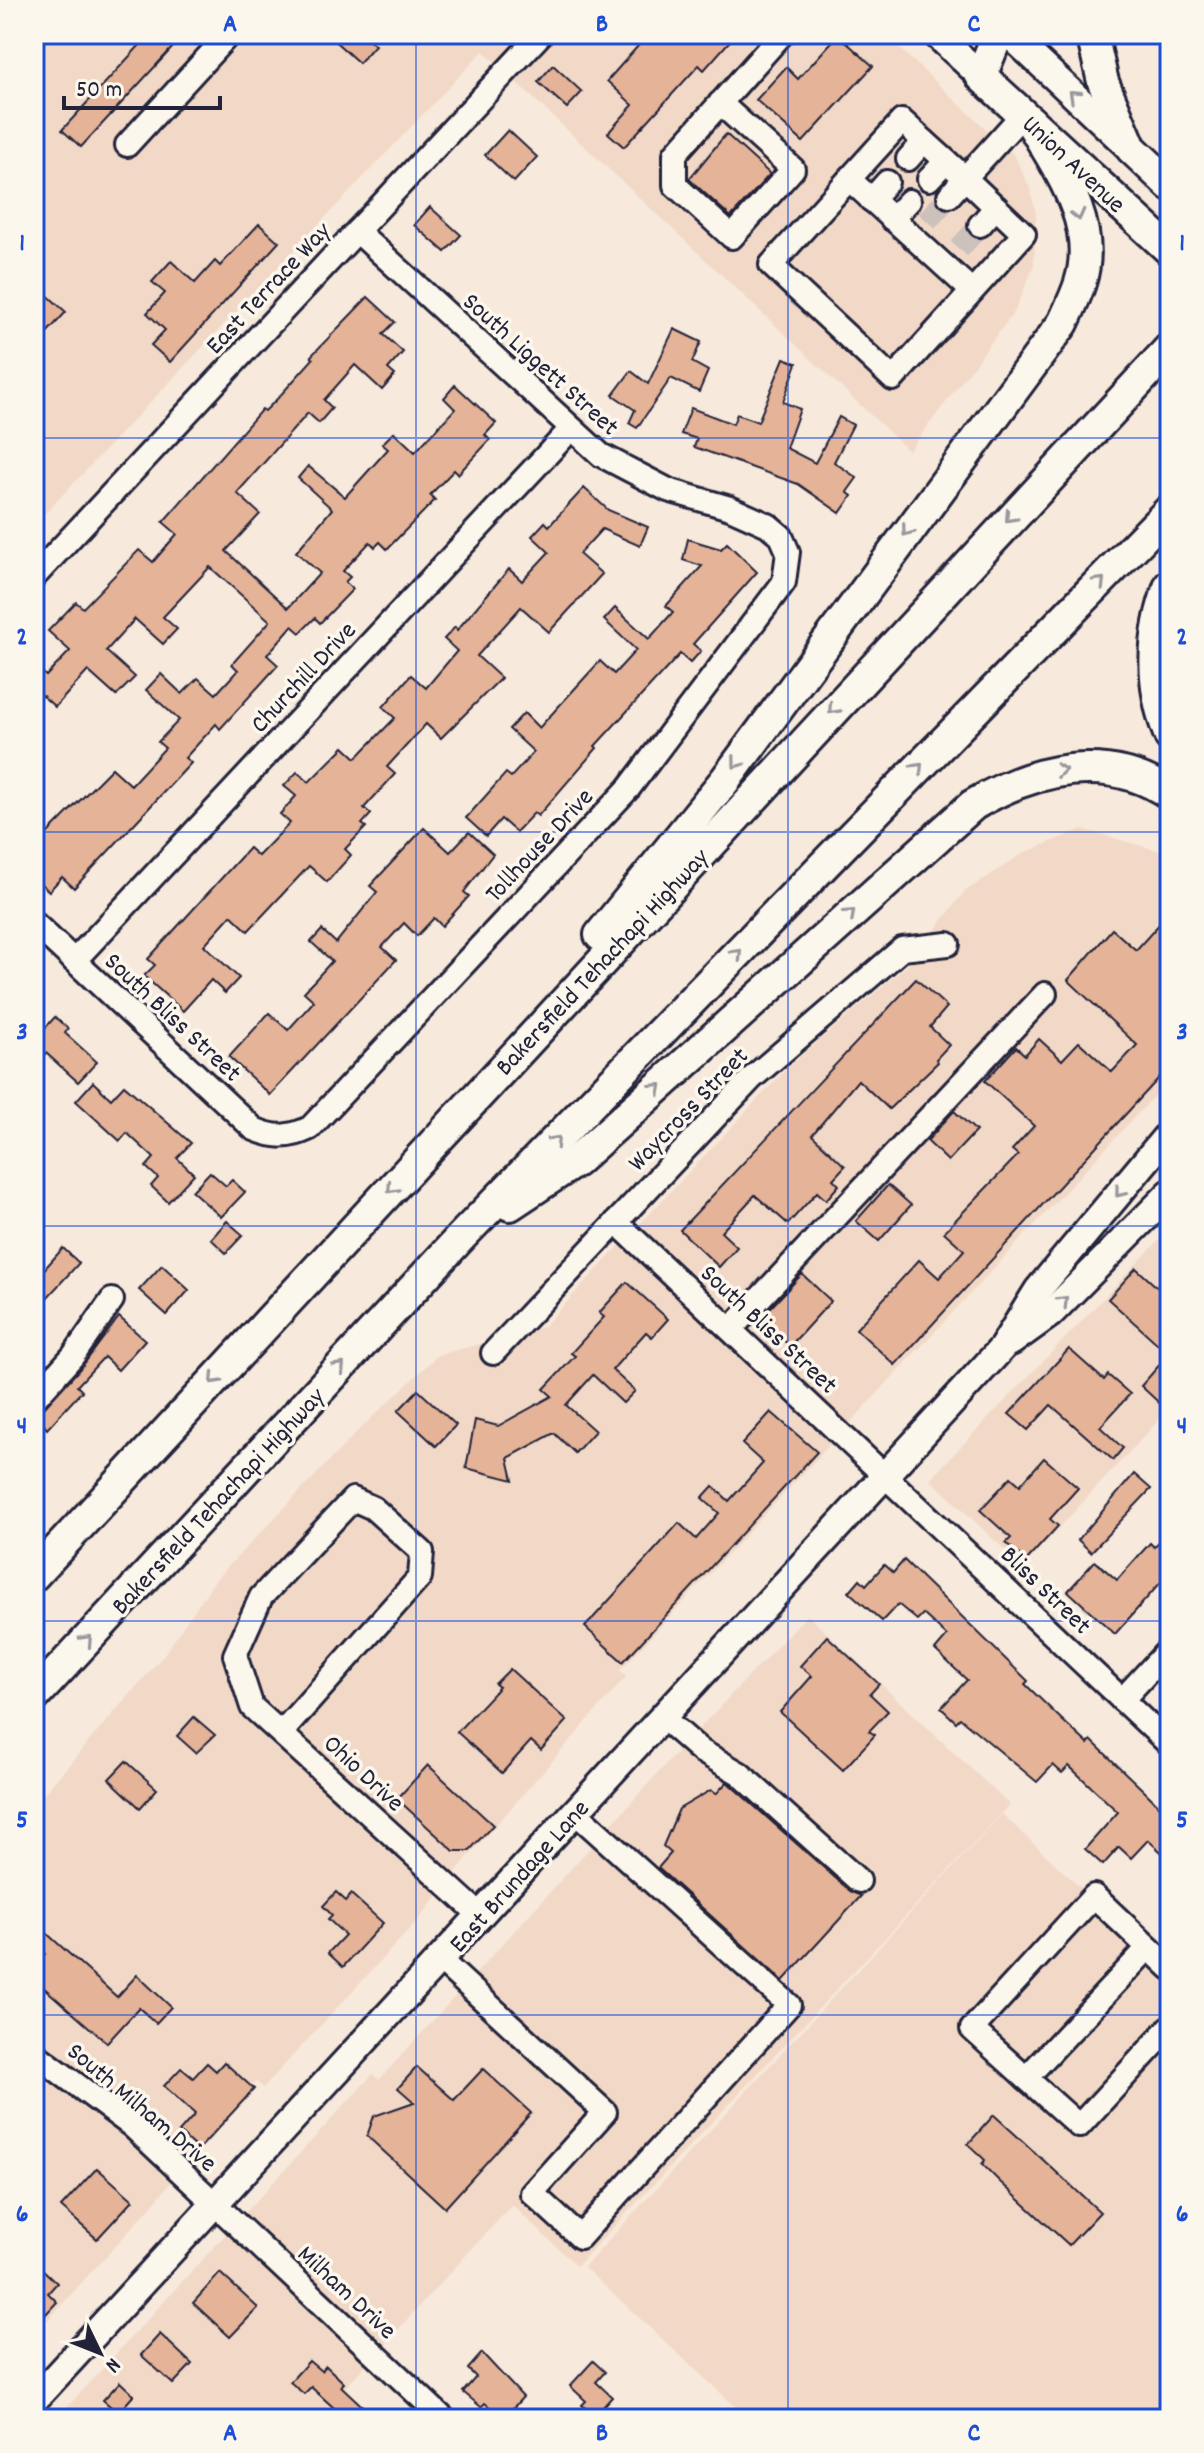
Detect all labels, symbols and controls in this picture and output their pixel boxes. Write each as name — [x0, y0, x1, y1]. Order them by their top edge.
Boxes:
text: A — [223, 7, 237, 44]
text: B — [596, 7, 608, 44]
text: C — [968, 7, 981, 44]
scale bar — [64, 60, 220, 110]
text: 50 m — [76, 74, 122, 108]
one-way arrow — [1069, 89, 1083, 104]
street label: Union Avenue — [1012, 108, 1133, 223]
one-way arrow — [1068, 208, 1085, 222]
street label: East Terrace Way — [198, 215, 341, 364]
text: 1 — [19, 226, 25, 263]
text: 1 — [1179, 226, 1185, 263]
street label: South Liggett Street — [453, 285, 627, 446]
one-way arrow — [1005, 508, 1019, 523]
one-way arrow — [902, 522, 917, 536]
one-way arrow — [1091, 577, 1105, 591]
street label: Churchill Drive — [243, 614, 366, 743]
text: 2 — [16, 620, 28, 657]
text: 2 — [1176, 620, 1188, 657]
one-way arrow — [829, 699, 843, 714]
one-way arrow — [733, 754, 747, 769]
one-way arrow — [1055, 762, 1068, 779]
one-way arrow — [909, 763, 923, 777]
street label: Tollhouse Drive — [478, 781, 604, 912]
street label: Bakersfield Tehachapi Highway — [488, 841, 719, 1085]
one-way arrow — [840, 909, 855, 923]
street label: South Bliss Street — [95, 945, 249, 1092]
one-way arrow — [727, 949, 742, 963]
text: 3 — [16, 1015, 28, 1052]
text: 3 — [1176, 1015, 1188, 1052]
street label: Waycross Street — [621, 1040, 759, 1181]
one-way arrow — [647, 1083, 662, 1098]
one-way arrow — [546, 1135, 560, 1150]
one-way arrow — [387, 1179, 401, 1194]
one-way arrow — [1115, 1183, 1130, 1197]
street label: South Bliss Street — [691, 1257, 845, 1404]
one-way arrow — [1054, 1296, 1068, 1310]
one-way arrow — [331, 1362, 345, 1377]
one-way arrow — [210, 1370, 225, 1384]
street label: Bakersfield Tehachapi Highway — [104, 1380, 335, 1624]
text: 4 — [17, 1409, 27, 1446]
text: 4 — [1177, 1409, 1187, 1446]
street label: Bliss Street — [991, 1539, 1099, 1645]
one-way arrow — [78, 1635, 93, 1649]
street label: Ohio Drive — [314, 1727, 412, 1822]
street label: East Brundage Lane — [442, 1792, 600, 1962]
text: 5 — [16, 1803, 28, 1840]
text: 5 — [1176, 1803, 1188, 1840]
street label: South Milham Drive — [58, 2035, 224, 2183]
text: 6 — [16, 2197, 28, 2234]
text: 6 — [1176, 2197, 1188, 2234]
street label: Milham Drive — [288, 2238, 404, 2349]
north arrow — [60, 2313, 140, 2393]
text: N — [97, 2350, 127, 2379]
text: A — [223, 2416, 237, 2453]
text: B — [596, 2416, 608, 2453]
text: C — [968, 2416, 981, 2453]

